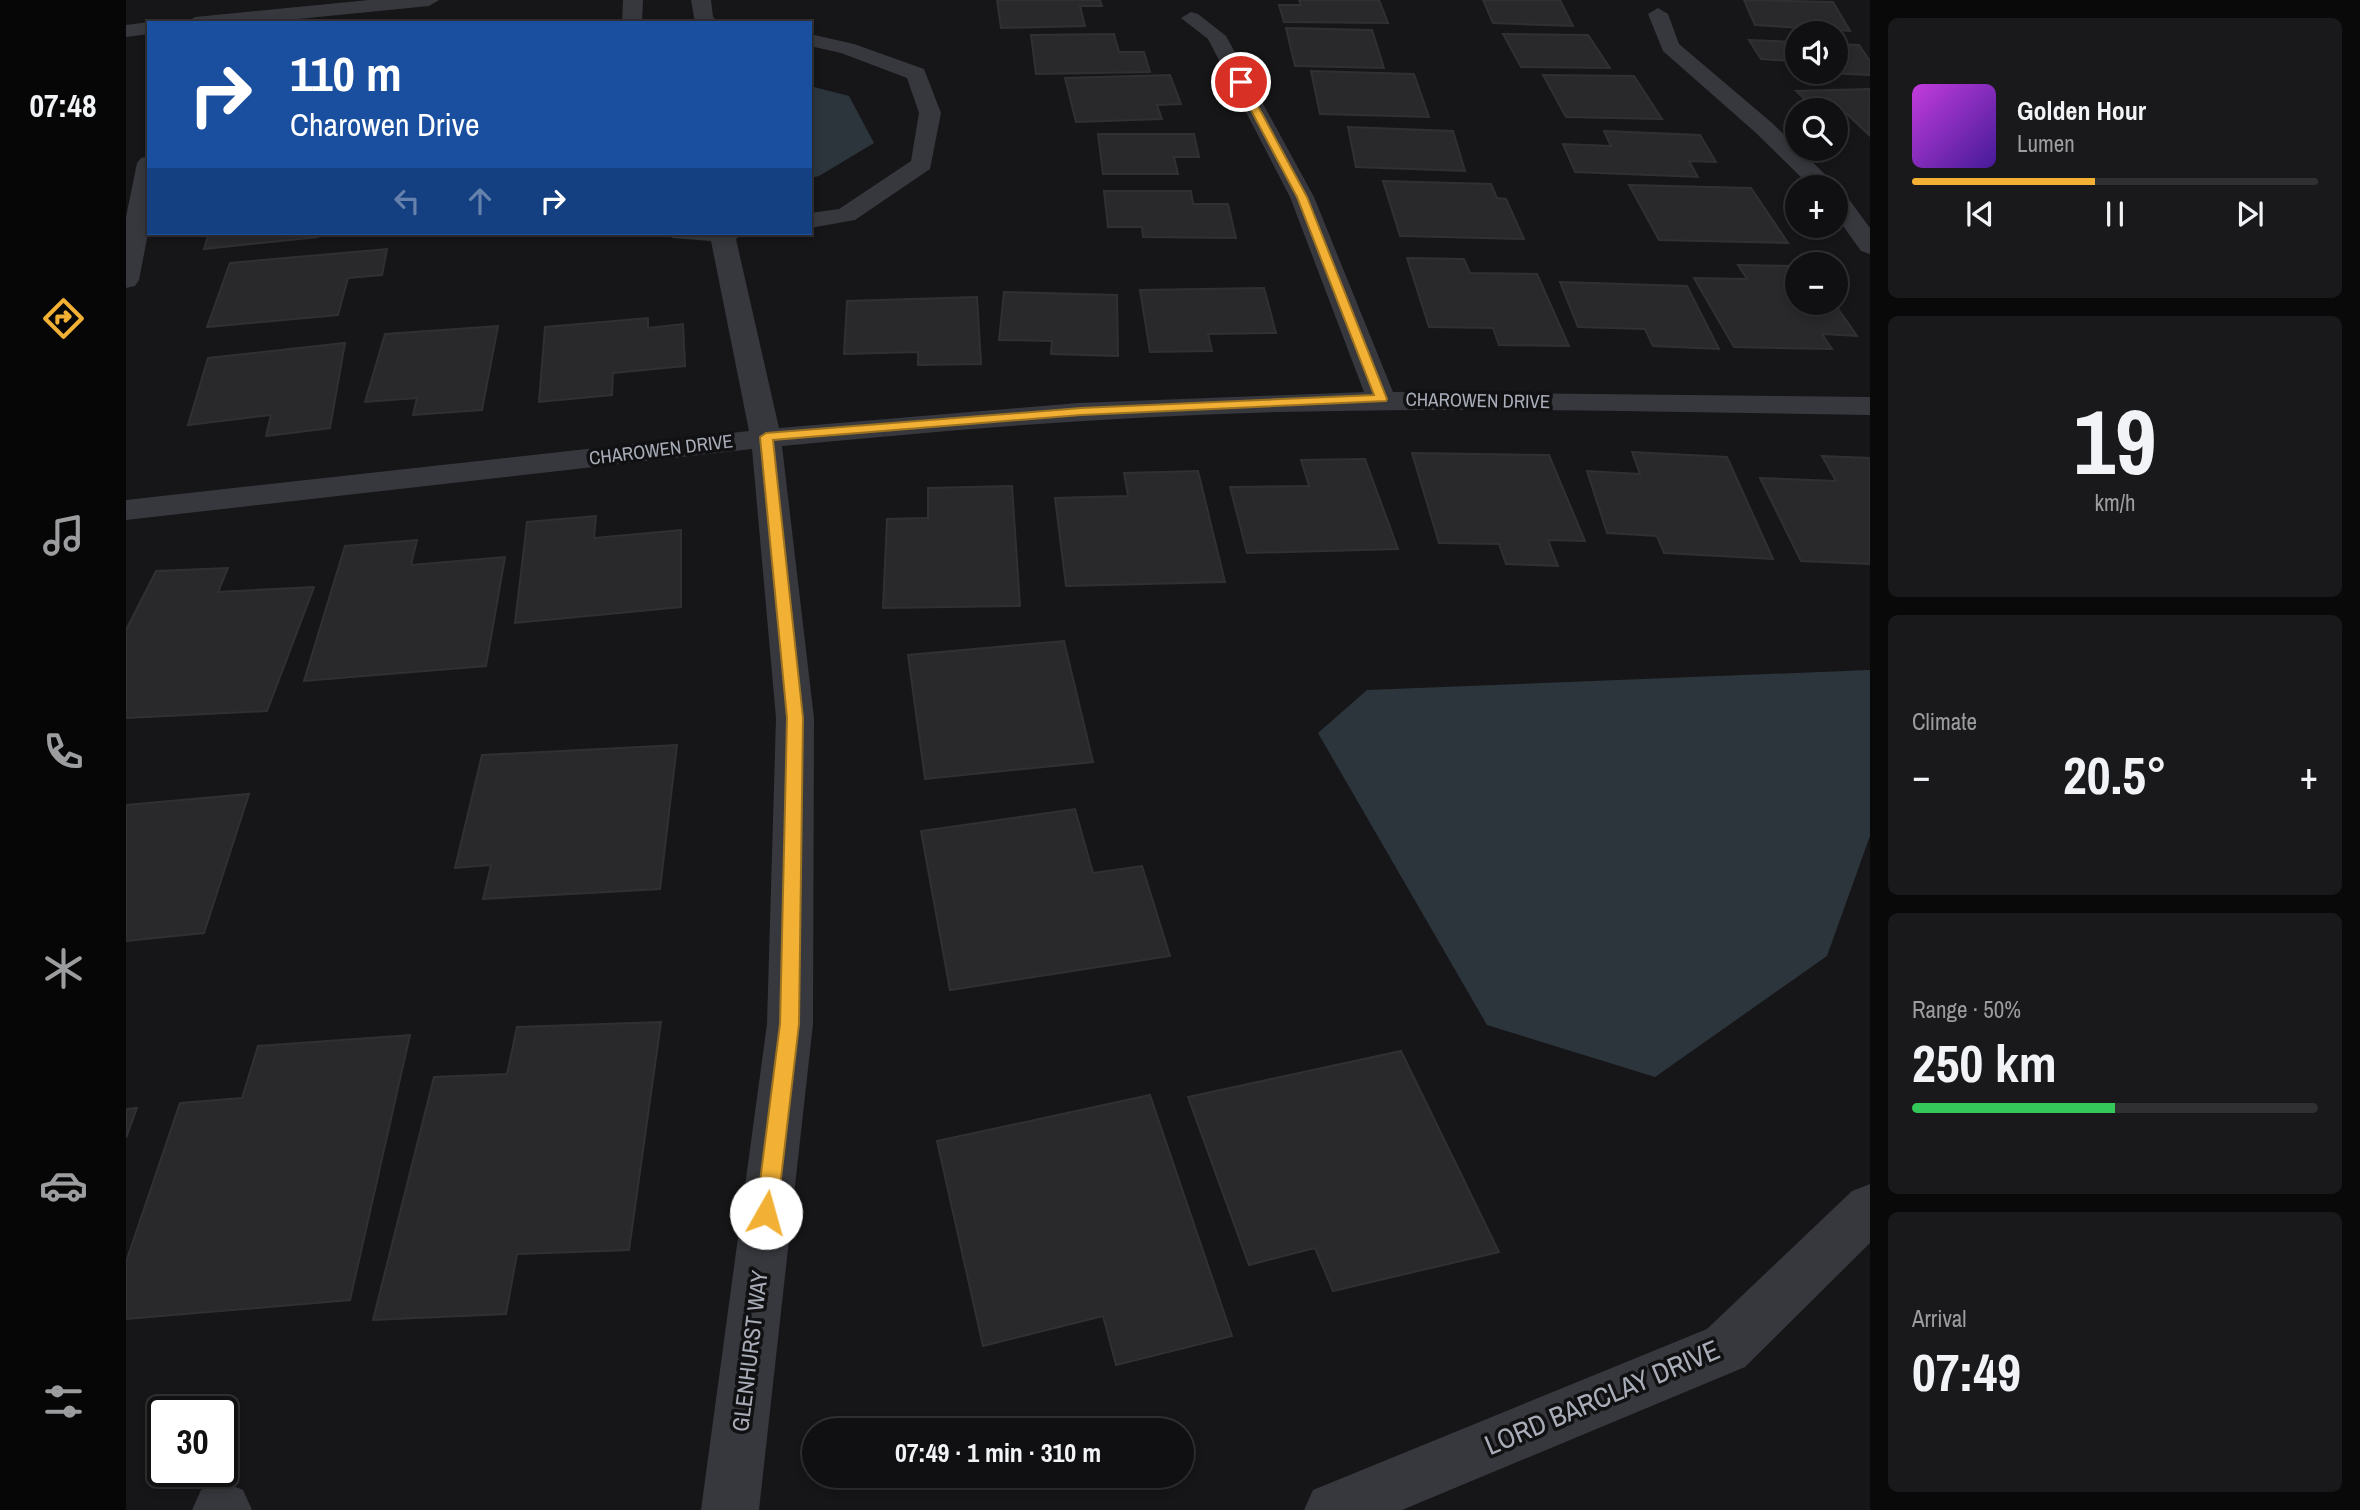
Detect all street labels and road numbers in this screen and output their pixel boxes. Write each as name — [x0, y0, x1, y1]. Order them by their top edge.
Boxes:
street label: CHAROWEN DRIVE — [1406, 386, 1550, 414]
street label: CHAROWEN DRIVE — [588, 427, 734, 471]
street label: GLENHURST WAY — [724, 1268, 775, 1433]
street label: LORD BARCLAY DRIVE — [1479, 1330, 1725, 1464]

